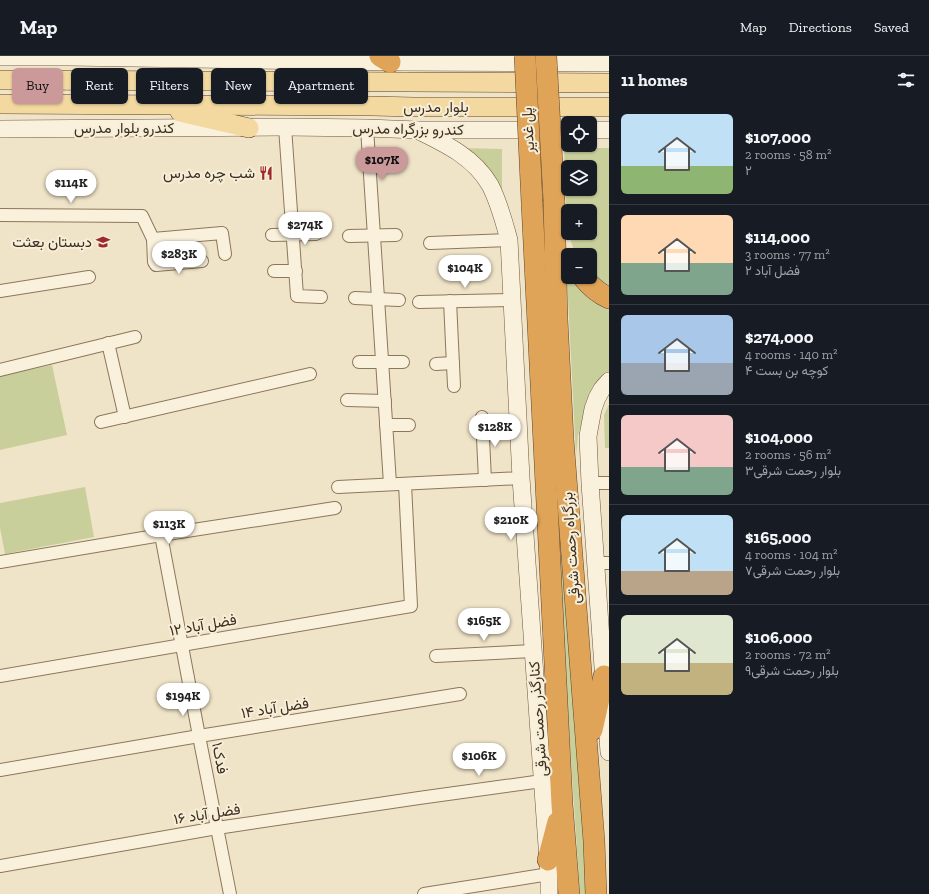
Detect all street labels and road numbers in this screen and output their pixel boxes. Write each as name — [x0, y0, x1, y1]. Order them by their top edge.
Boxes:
street label: بلوار مدرس — [403, 98, 469, 117]
street label: پل غدیر — [518, 107, 539, 154]
street label: کندرو بلوار مدرس — [74, 119, 174, 138]
street label: کندرو بزرگراه مدرس — [352, 119, 464, 140]
street label: بزرگراه رحمت شرقی — [558, 491, 585, 605]
street label: فضل آباد ۱۲ — [168, 610, 238, 640]
street label: کنارگذر رحمت شرقی — [525, 660, 552, 777]
street label: فضل آباد ۱۴ — [240, 694, 310, 722]
street label: فدک۱ — [208, 741, 232, 776]
street label: فضل آباد ۱۶ — [172, 800, 242, 828]

